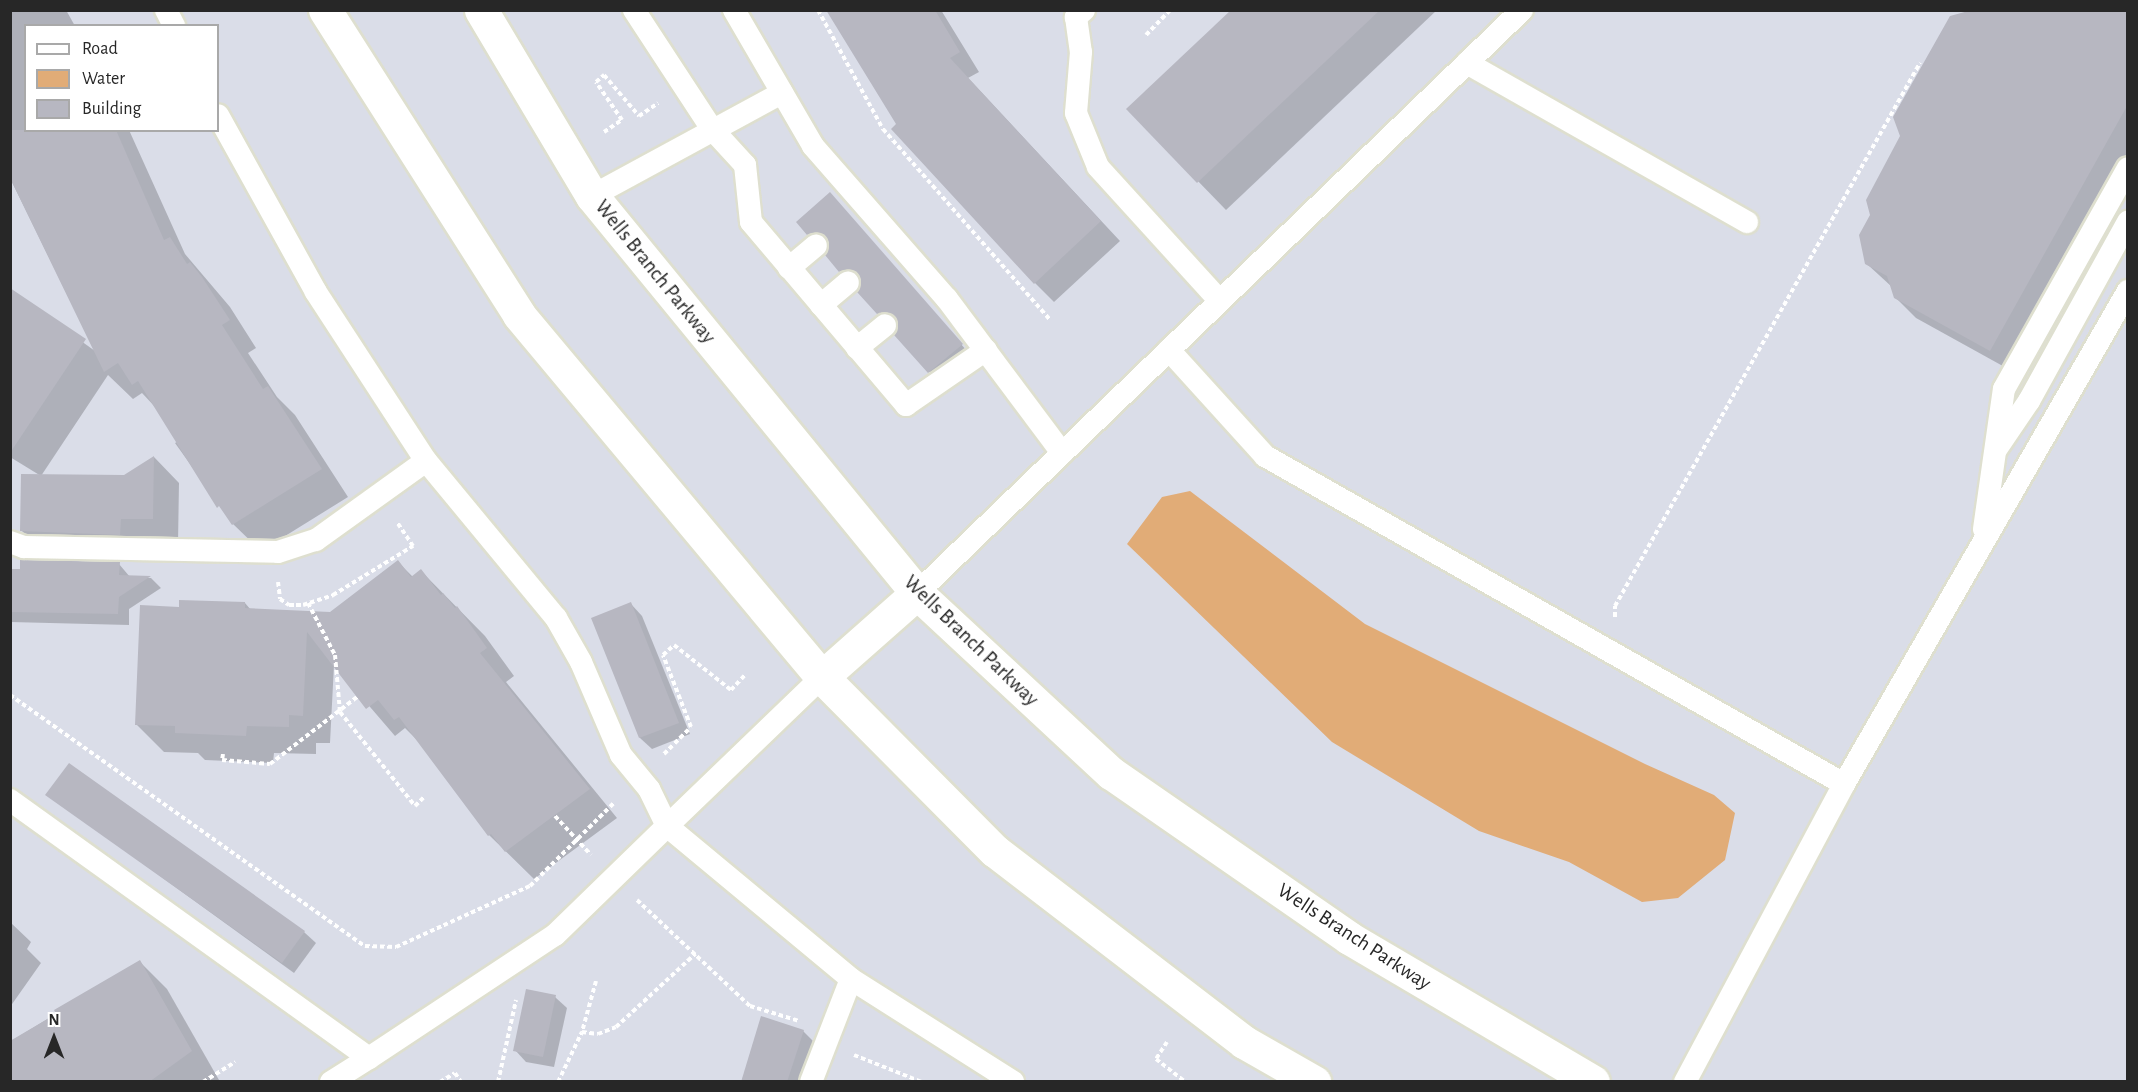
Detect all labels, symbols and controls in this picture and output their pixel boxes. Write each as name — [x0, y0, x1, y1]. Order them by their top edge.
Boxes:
legend — [24, 24, 219, 132]
text: Road — [82, 40, 118, 58]
text: Water — [82, 70, 125, 88]
text: Building — [82, 100, 141, 118]
street label: Wells Branch Parkway — [589, 195, 721, 349]
street label: Wells Branch Parkway — [898, 570, 1044, 712]
street label: Wells Branch Parkway — [1272, 878, 1436, 996]
north arrow — [24, 1008, 84, 1068]
text: N — [48, 1012, 60, 1028]

